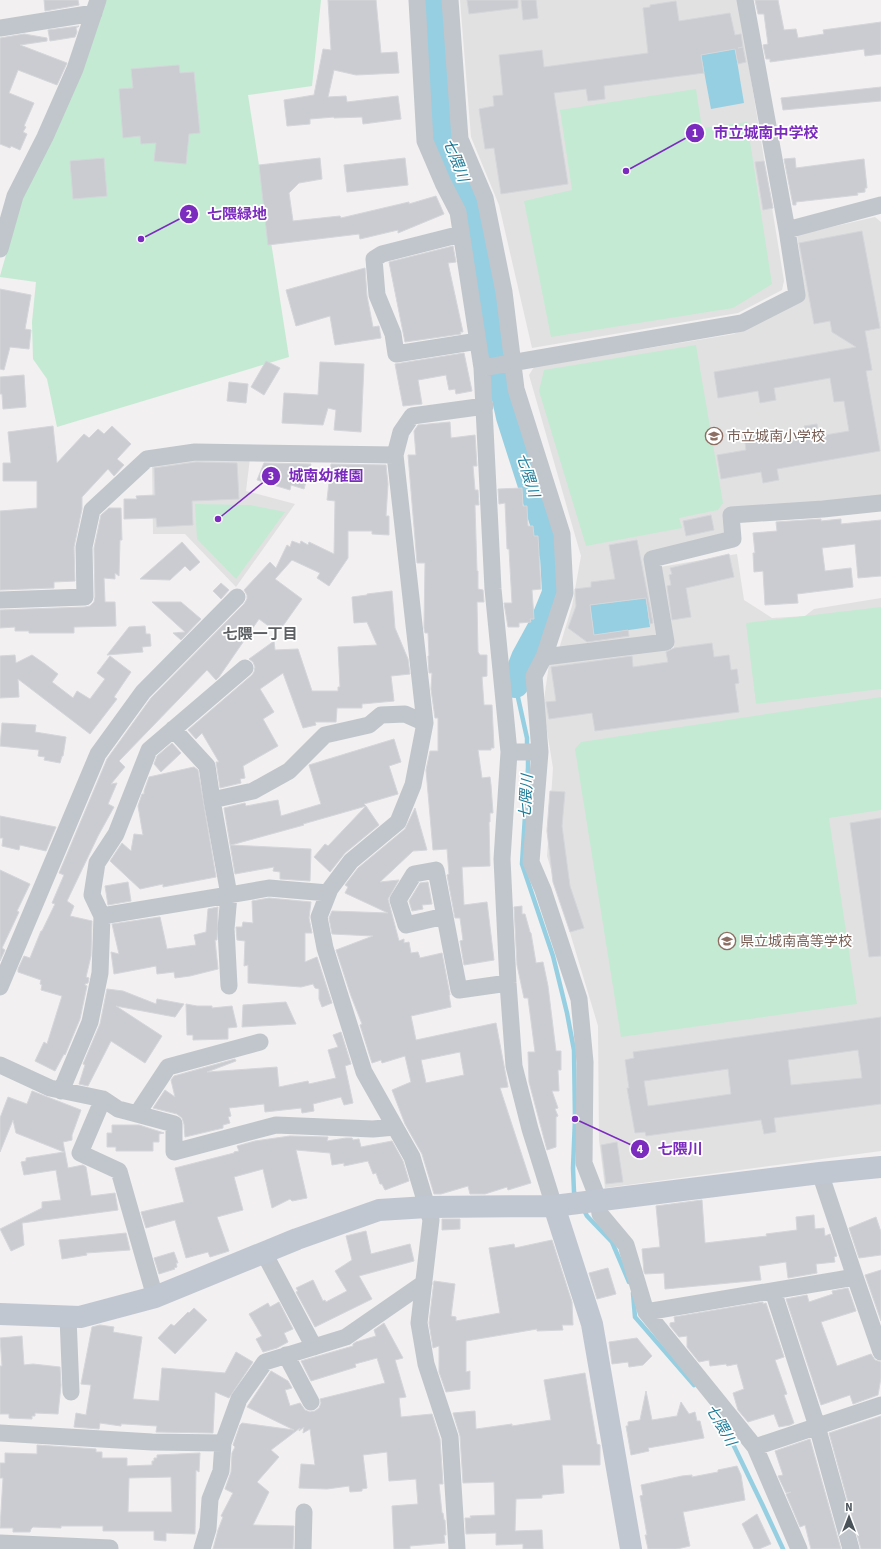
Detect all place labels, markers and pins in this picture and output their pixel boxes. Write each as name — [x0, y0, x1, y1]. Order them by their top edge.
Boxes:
callout: 市立城南中学校 — [685, 119, 826, 146]
callout: 七隈緑地 — [179, 201, 275, 228]
school or university icon: 市立城南小学校 — [704, 426, 724, 446]
place label: 市立城南小学校 — [727, 427, 825, 447]
callout: 城南幼稚園 — [261, 463, 372, 490]
school or university icon: 県立城南高等学校 — [717, 931, 737, 951]
place label: 県立城南高等学校 — [740, 932, 852, 952]
callout: 七隈川 — [630, 1135, 711, 1162]

